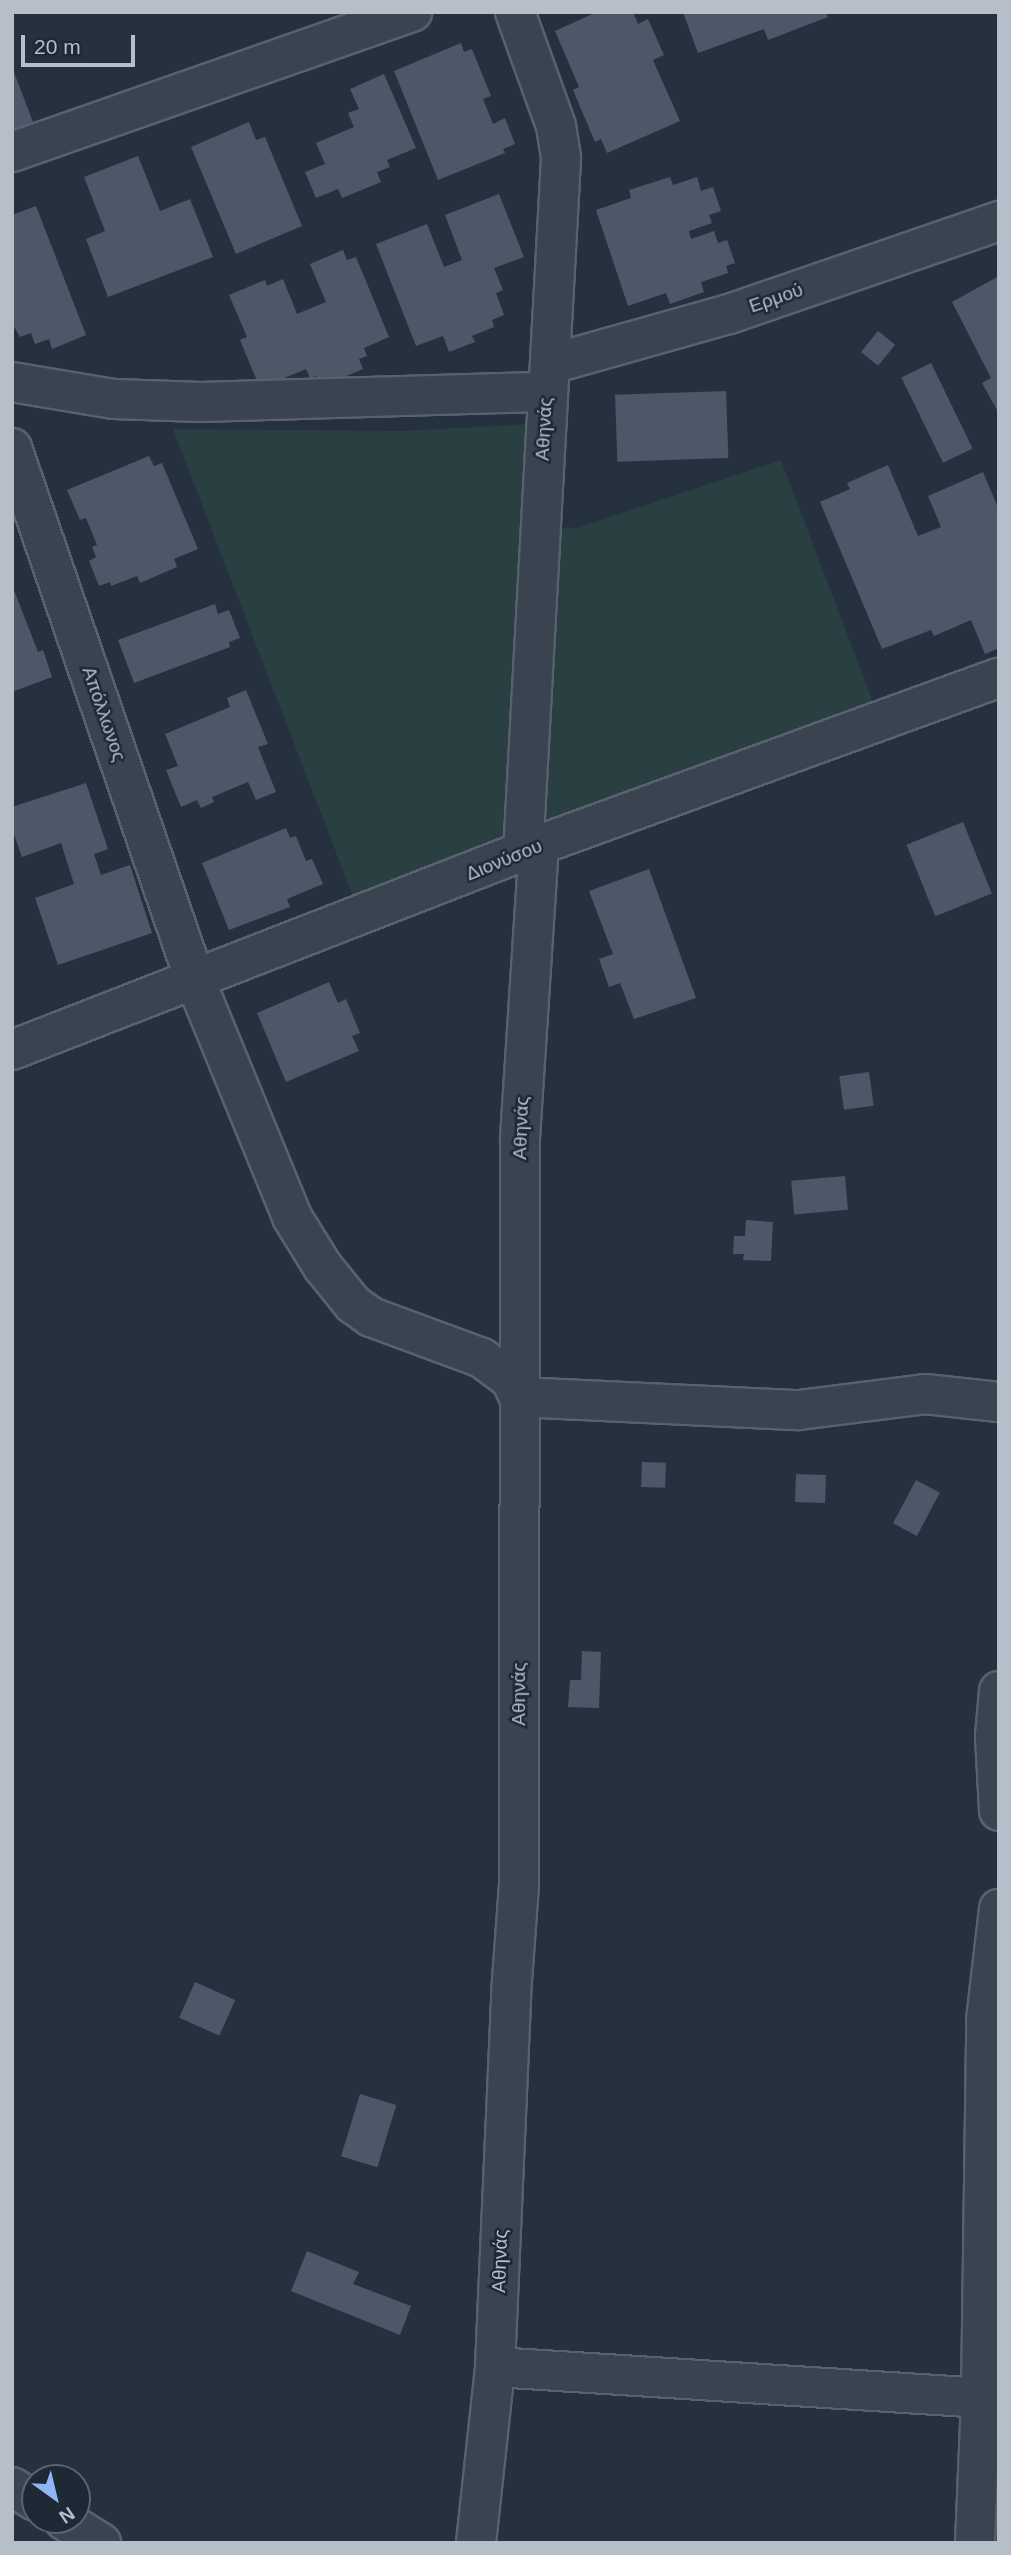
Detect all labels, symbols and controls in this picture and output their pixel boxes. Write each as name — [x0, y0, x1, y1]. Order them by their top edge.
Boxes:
scale bar — [24, 21, 138, 65]
text: 20 m — [34, 35, 81, 58]
street label: Ερμού — [746, 278, 806, 318]
street label: Αθηνάς — [531, 397, 557, 461]
street label: Απόλλωνος — [77, 664, 131, 764]
street label: Διονύσου — [463, 834, 545, 886]
street label: Αθηνάς — [508, 1096, 534, 1160]
street label: Αθηνάς — [508, 1662, 530, 1726]
street label: Αθηνάς — [487, 2229, 513, 2293]
north arrow — [21, 2464, 91, 2534]
text: N — [55, 2503, 78, 2528]

